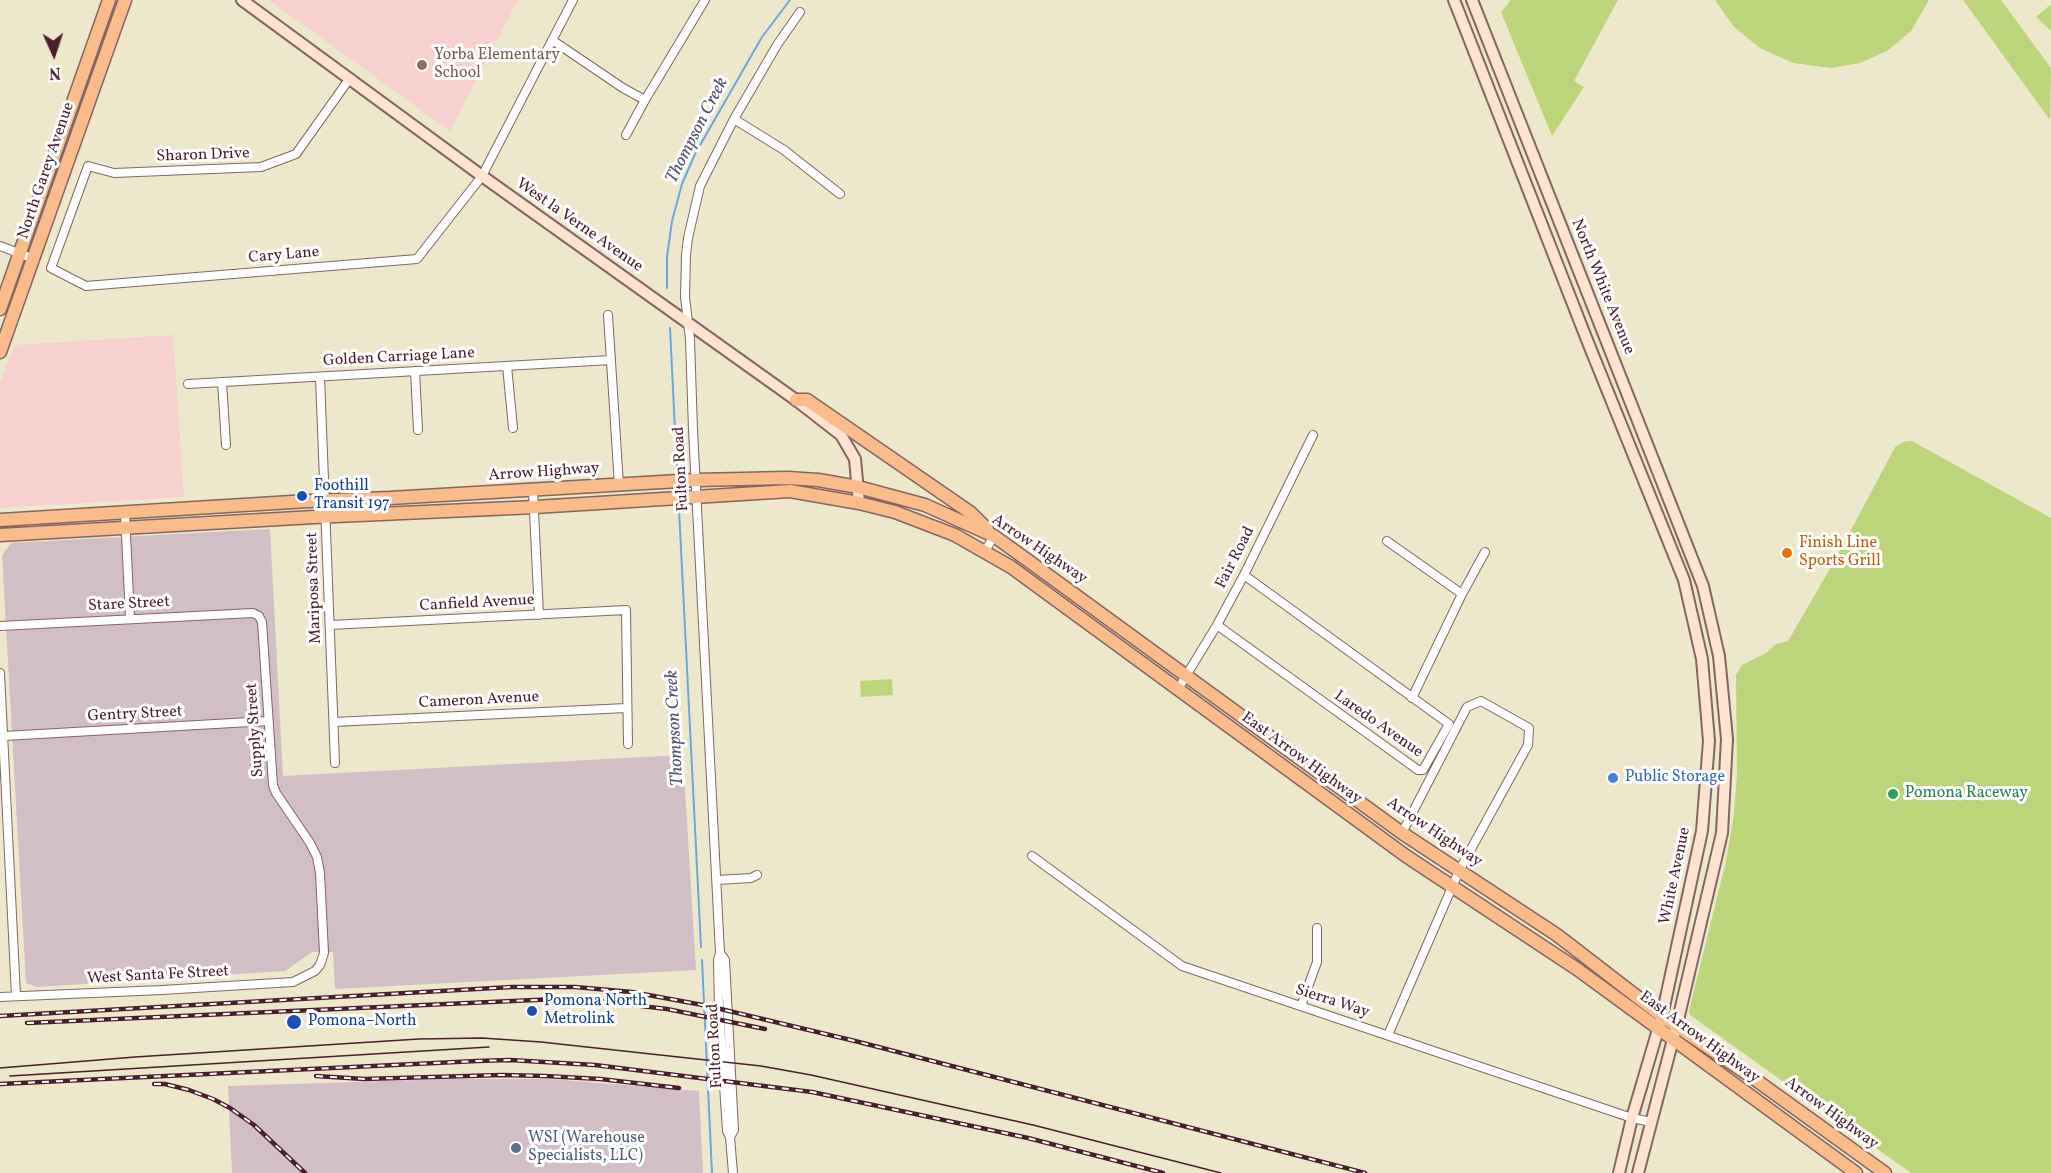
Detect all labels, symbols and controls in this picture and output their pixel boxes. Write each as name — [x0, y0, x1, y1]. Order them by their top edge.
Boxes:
north arrow — [24, 24, 84, 84]
place label: Yorba Elementary School — [434, 46, 560, 84]
marker: Yorba Elementary School — [415, 58, 429, 72]
text: N — [49, 61, 61, 83]
water label: Thompson Creek — [662, 74, 734, 188]
street label: North Garey Avenue — [15, 100, 79, 242]
street label: Sharon Drive — [156, 145, 250, 167]
street label: West la Verne Avenue — [512, 175, 646, 277]
street label: North White Avenue — [1566, 217, 1638, 357]
street label: Cary Lane — [248, 243, 320, 269]
street label: Golden Carriage Lane — [323, 344, 475, 372]
street label: Fulton Road — [670, 426, 694, 512]
street label: Arrow Highway — [488, 460, 600, 486]
place label: Foothill Transit 197 — [314, 477, 390, 515]
marker: Foothill Transit 197 — [295, 489, 309, 503]
street label: Arrow Highway — [988, 511, 1090, 589]
street label: Fair Road — [1212, 524, 1260, 592]
street label: Mariposa Street — [303, 532, 327, 644]
place label: Finish Line Sports Grill — [1799, 534, 1881, 572]
marker: Finish Line Sports Grill — [1780, 546, 1794, 560]
street label: Canfield Avenue — [419, 591, 535, 617]
street label: Stare Street — [88, 593, 170, 617]
water label: Thompson Creek — [662, 670, 690, 786]
street label: Supply Street — [243, 682, 269, 778]
street label: Laredo Avenue — [1330, 687, 1426, 763]
street label: Cameron Avenue — [418, 688, 540, 714]
street label: Gentry Street — [87, 703, 183, 727]
street label: East Arrow Highway — [1237, 709, 1365, 809]
place label: Public Storage — [1625, 768, 1725, 788]
marker: Public Storage — [1606, 771, 1620, 785]
place label: Pomona Raceway — [1905, 784, 2028, 804]
marker: Pomona Raceway — [1886, 787, 1900, 801]
street label: Arrow Highway — [1383, 794, 1485, 872]
street label: White Avenue — [1656, 826, 1696, 926]
street label: West Santa Fe Street — [87, 963, 229, 989]
street label: Sierra Way — [1292, 981, 1372, 1023]
street label: East Arrow Highway — [1635, 988, 1763, 1088]
place label: Pomona North Metrolink — [544, 992, 647, 1030]
street label: Fulton Road — [704, 1003, 728, 1089]
marker: Pomona North Metrolink — [525, 1004, 539, 1018]
place label: Pomona–North — [308, 1012, 416, 1032]
marker: Pomona–North — [285, 1013, 303, 1031]
street label: Arrow Highway — [1780, 1074, 1882, 1154]
place label: WSI (Warehouse Specialists, LLC) — [528, 1129, 645, 1167]
marker: WSI (Warehouse Specialists, LLC) — [509, 1141, 523, 1155]

